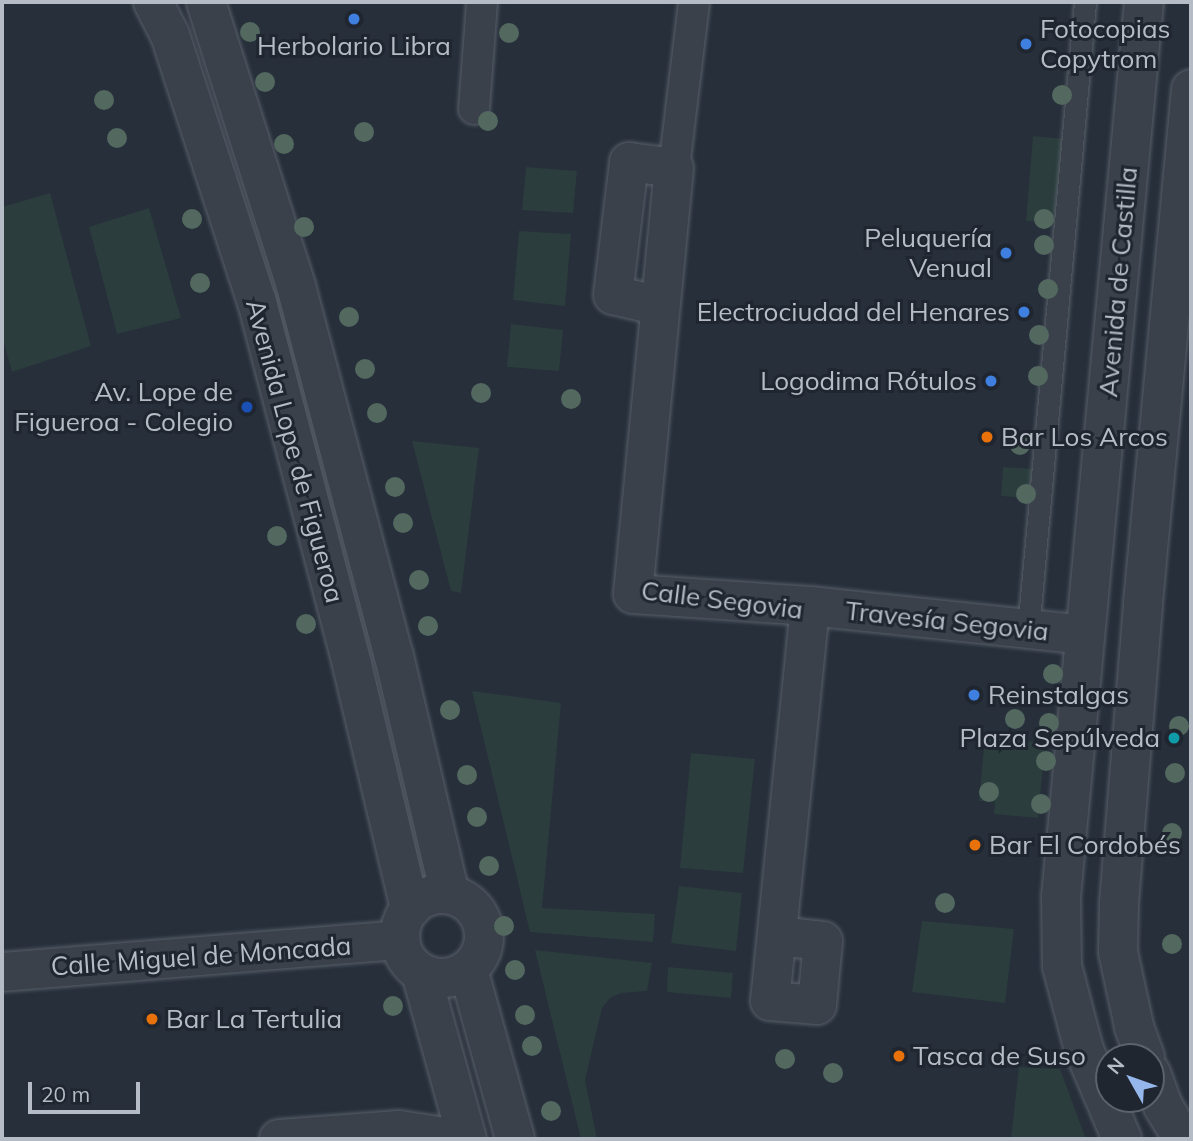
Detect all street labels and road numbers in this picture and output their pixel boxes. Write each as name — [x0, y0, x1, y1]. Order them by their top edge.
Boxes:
street label: Avenida de Castilla — [1092, 166, 1144, 398]
street label: Avenida Lope de Figueroa — [239, 296, 351, 606]
street label: Calle Segovia — [639, 575, 805, 625]
street label: Travesía Segovia — [844, 595, 1050, 647]
street label: Calle Miguel de Moncada — [50, 930, 352, 982]

